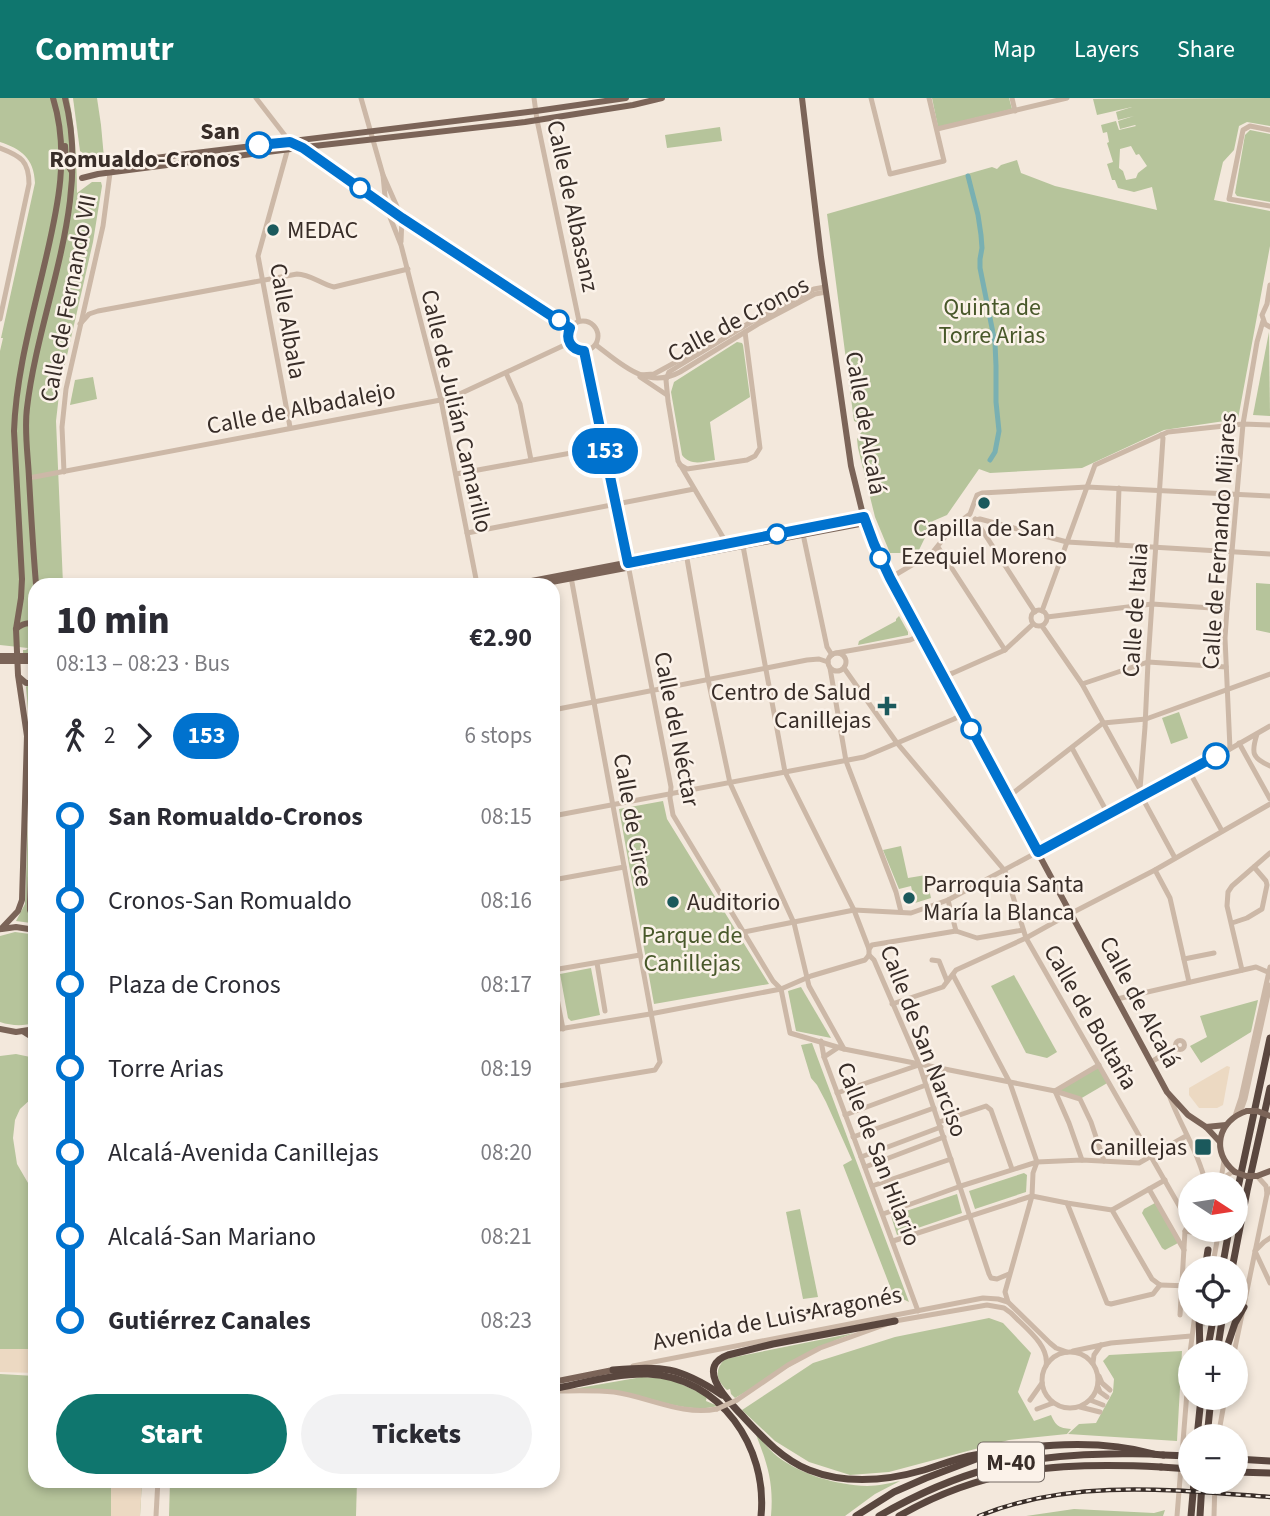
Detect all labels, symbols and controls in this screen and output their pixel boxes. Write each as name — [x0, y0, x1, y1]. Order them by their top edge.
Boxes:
text: Commutr — [35, 26, 174, 73]
text: Map — [993, 32, 1036, 67]
text: Layers — [1074, 32, 1139, 67]
text: Share — [1177, 32, 1235, 67]
place label: San Romualdo-Cronos — [49, 114, 240, 177]
street label: Calle de Albasanz — [537, 117, 608, 295]
marker: San Romualdo-Cronos — [246, 132, 272, 158]
unlabelled marker — [350, 178, 370, 198]
street label: Calle de Fernando VII — [31, 191, 106, 405]
place label: MEDAC — [287, 213, 358, 248]
marker: MEDAC — [265, 222, 281, 238]
street label: Calle Albala — [260, 260, 315, 382]
street label: Calle de Cronos — [661, 267, 815, 371]
street label: Calle de Julián Camarillo — [411, 286, 502, 536]
park label: Quinta de Torre Arias — [939, 290, 1045, 353]
unlabelled marker — [549, 310, 569, 330]
street label: Calle de Alcalá — [836, 349, 895, 497]
street label: Calle de Albadalejo — [204, 373, 398, 444]
street label: Calle de Fernando Mijares — [1193, 411, 1246, 671]
line badge: 153 — [565, 428, 645, 474]
text: 153 — [586, 433, 624, 468]
marker: Capilla de San Ezequiel Moreno — [976, 495, 992, 511]
place label: Capilla de San Ezequiel Moreno — [901, 511, 1067, 574]
unlabelled marker — [767, 524, 787, 544]
street label: Calle de Italia — [1113, 542, 1158, 679]
unlabelled marker — [870, 548, 890, 568]
text: 10 min — [56, 594, 170, 648]
text: €2.90 — [469, 619, 532, 656]
text: 08:13 – 08:23 · Bus — [56, 647, 230, 680]
street label: Calle del Néctar — [644, 649, 709, 810]
place label: Centro de Salud Canillejas — [711, 675, 871, 738]
marker: Centro de Salud Canillejas — [877, 696, 897, 716]
icon: walk — [56, 717, 94, 755]
icon: forward — [125, 717, 163, 755]
text: 153 — [187, 718, 225, 753]
text: 2 — [104, 719, 115, 752]
text: 6 stops — [465, 719, 532, 752]
unlabelled marker — [961, 719, 981, 739]
unlabelled marker — [1203, 743, 1229, 769]
street label: Calle de Circe — [604, 751, 661, 890]
text: San Romualdo-Cronos — [108, 798, 363, 835]
text: 08:15 — [481, 800, 532, 833]
place label: Parroquia Santa María la Blanca — [923, 867, 1084, 930]
text: Cronos-San Romualdo — [108, 882, 352, 919]
text: 08:16 — [481, 884, 532, 917]
place label: Auditorio — [687, 885, 780, 920]
marker: Parroquia Santa María la Blanca — [901, 890, 917, 906]
marker: Auditorio — [665, 894, 681, 910]
park label: Parque de Canillejas — [641, 918, 743, 981]
street label: Calle de Alcalá — [1090, 930, 1189, 1074]
street label: Calle de Boltaña — [1035, 938, 1146, 1097]
street label: Calle de San Narciso — [871, 940, 976, 1142]
text: Plaza de Cronos — [108, 966, 281, 1003]
text: 08:17 — [481, 968, 532, 1001]
text: Torre Arias — [108, 1050, 224, 1087]
text: 08:19 — [481, 1052, 532, 1085]
street label: Calle de San Hilario — [827, 1057, 930, 1251]
place label: Canillejas — [1090, 1130, 1187, 1165]
text: Alcalá-Avenida Canillejas — [108, 1134, 379, 1171]
text: 08:20 — [481, 1136, 532, 1169]
marker: Canillejas — [1193, 1137, 1213, 1157]
north arrow — [1178, 1172, 1248, 1242]
map controls — [1178, 1172, 1248, 1494]
text: Alcalá-San Mariano — [108, 1218, 316, 1255]
text: 08:21 — [481, 1220, 532, 1253]
button: locate — [1178, 1256, 1248, 1326]
street label: Avenida de Luis Aragonés — [650, 1277, 905, 1360]
text: Gutiérrez Canales — [108, 1302, 311, 1339]
text: 08:23 — [481, 1304, 532, 1337]
button: + — [1178, 1340, 1248, 1410]
button: Start — [56, 1394, 287, 1474]
button: Tickets — [301, 1394, 532, 1474]
button: − — [1178, 1424, 1248, 1494]
road number: M-40 — [978, 1442, 1044, 1482]

